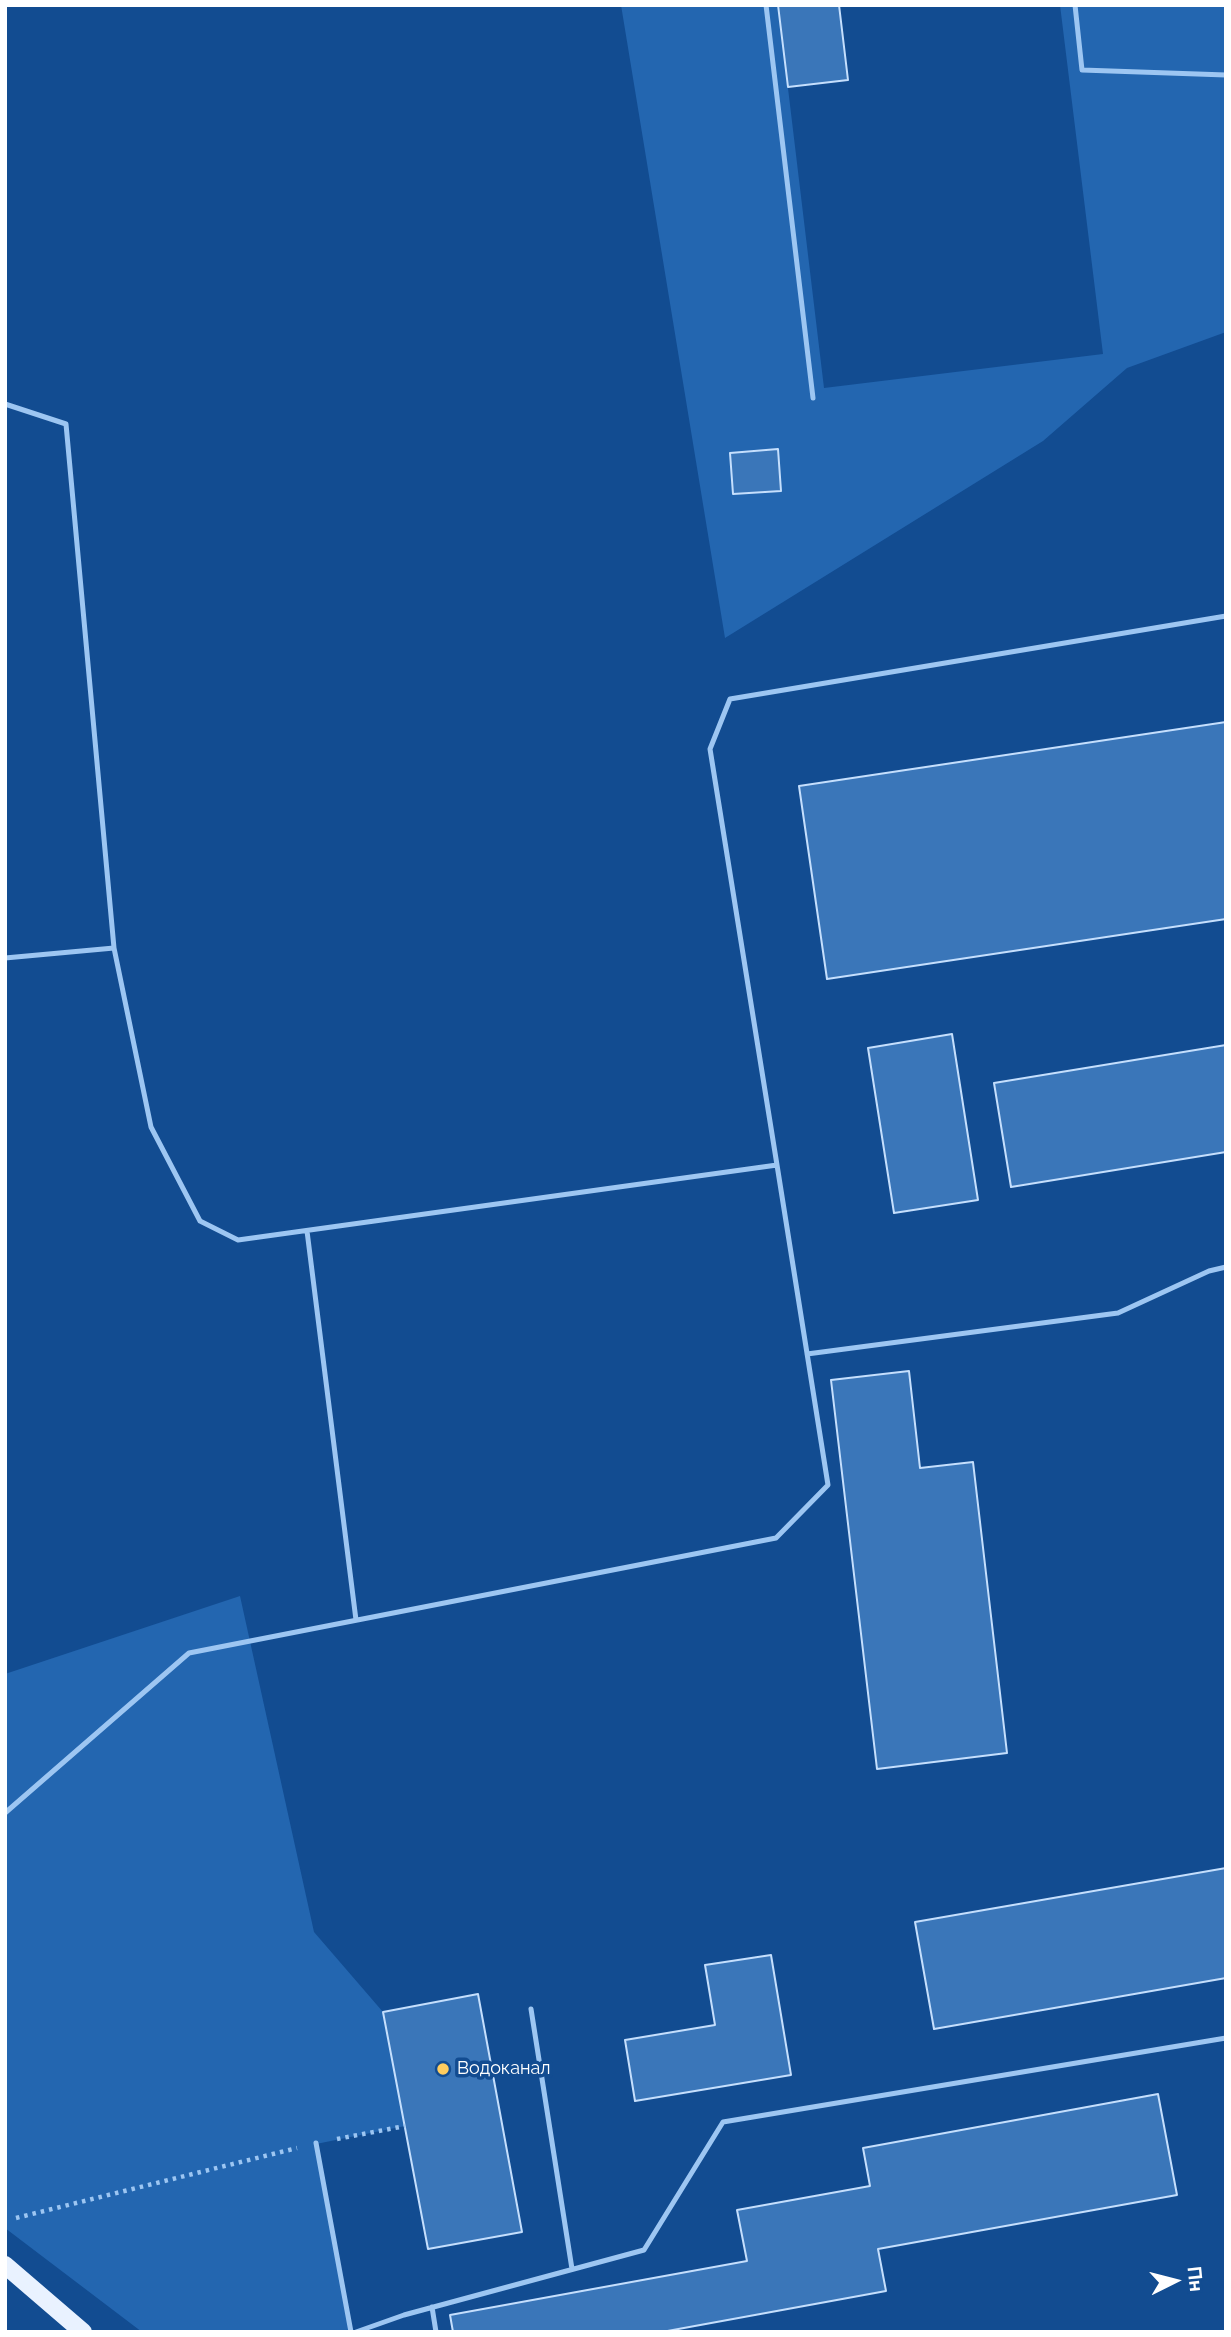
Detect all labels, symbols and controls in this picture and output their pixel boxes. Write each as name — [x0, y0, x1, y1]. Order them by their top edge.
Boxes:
place label: Водоканал — [457, 2058, 551, 2080]
marker: Водоканал — [435, 2061, 451, 2077]
north arrow — [1140, 2246, 1210, 2316]
text: Пн — [1184, 2265, 1208, 2293]

